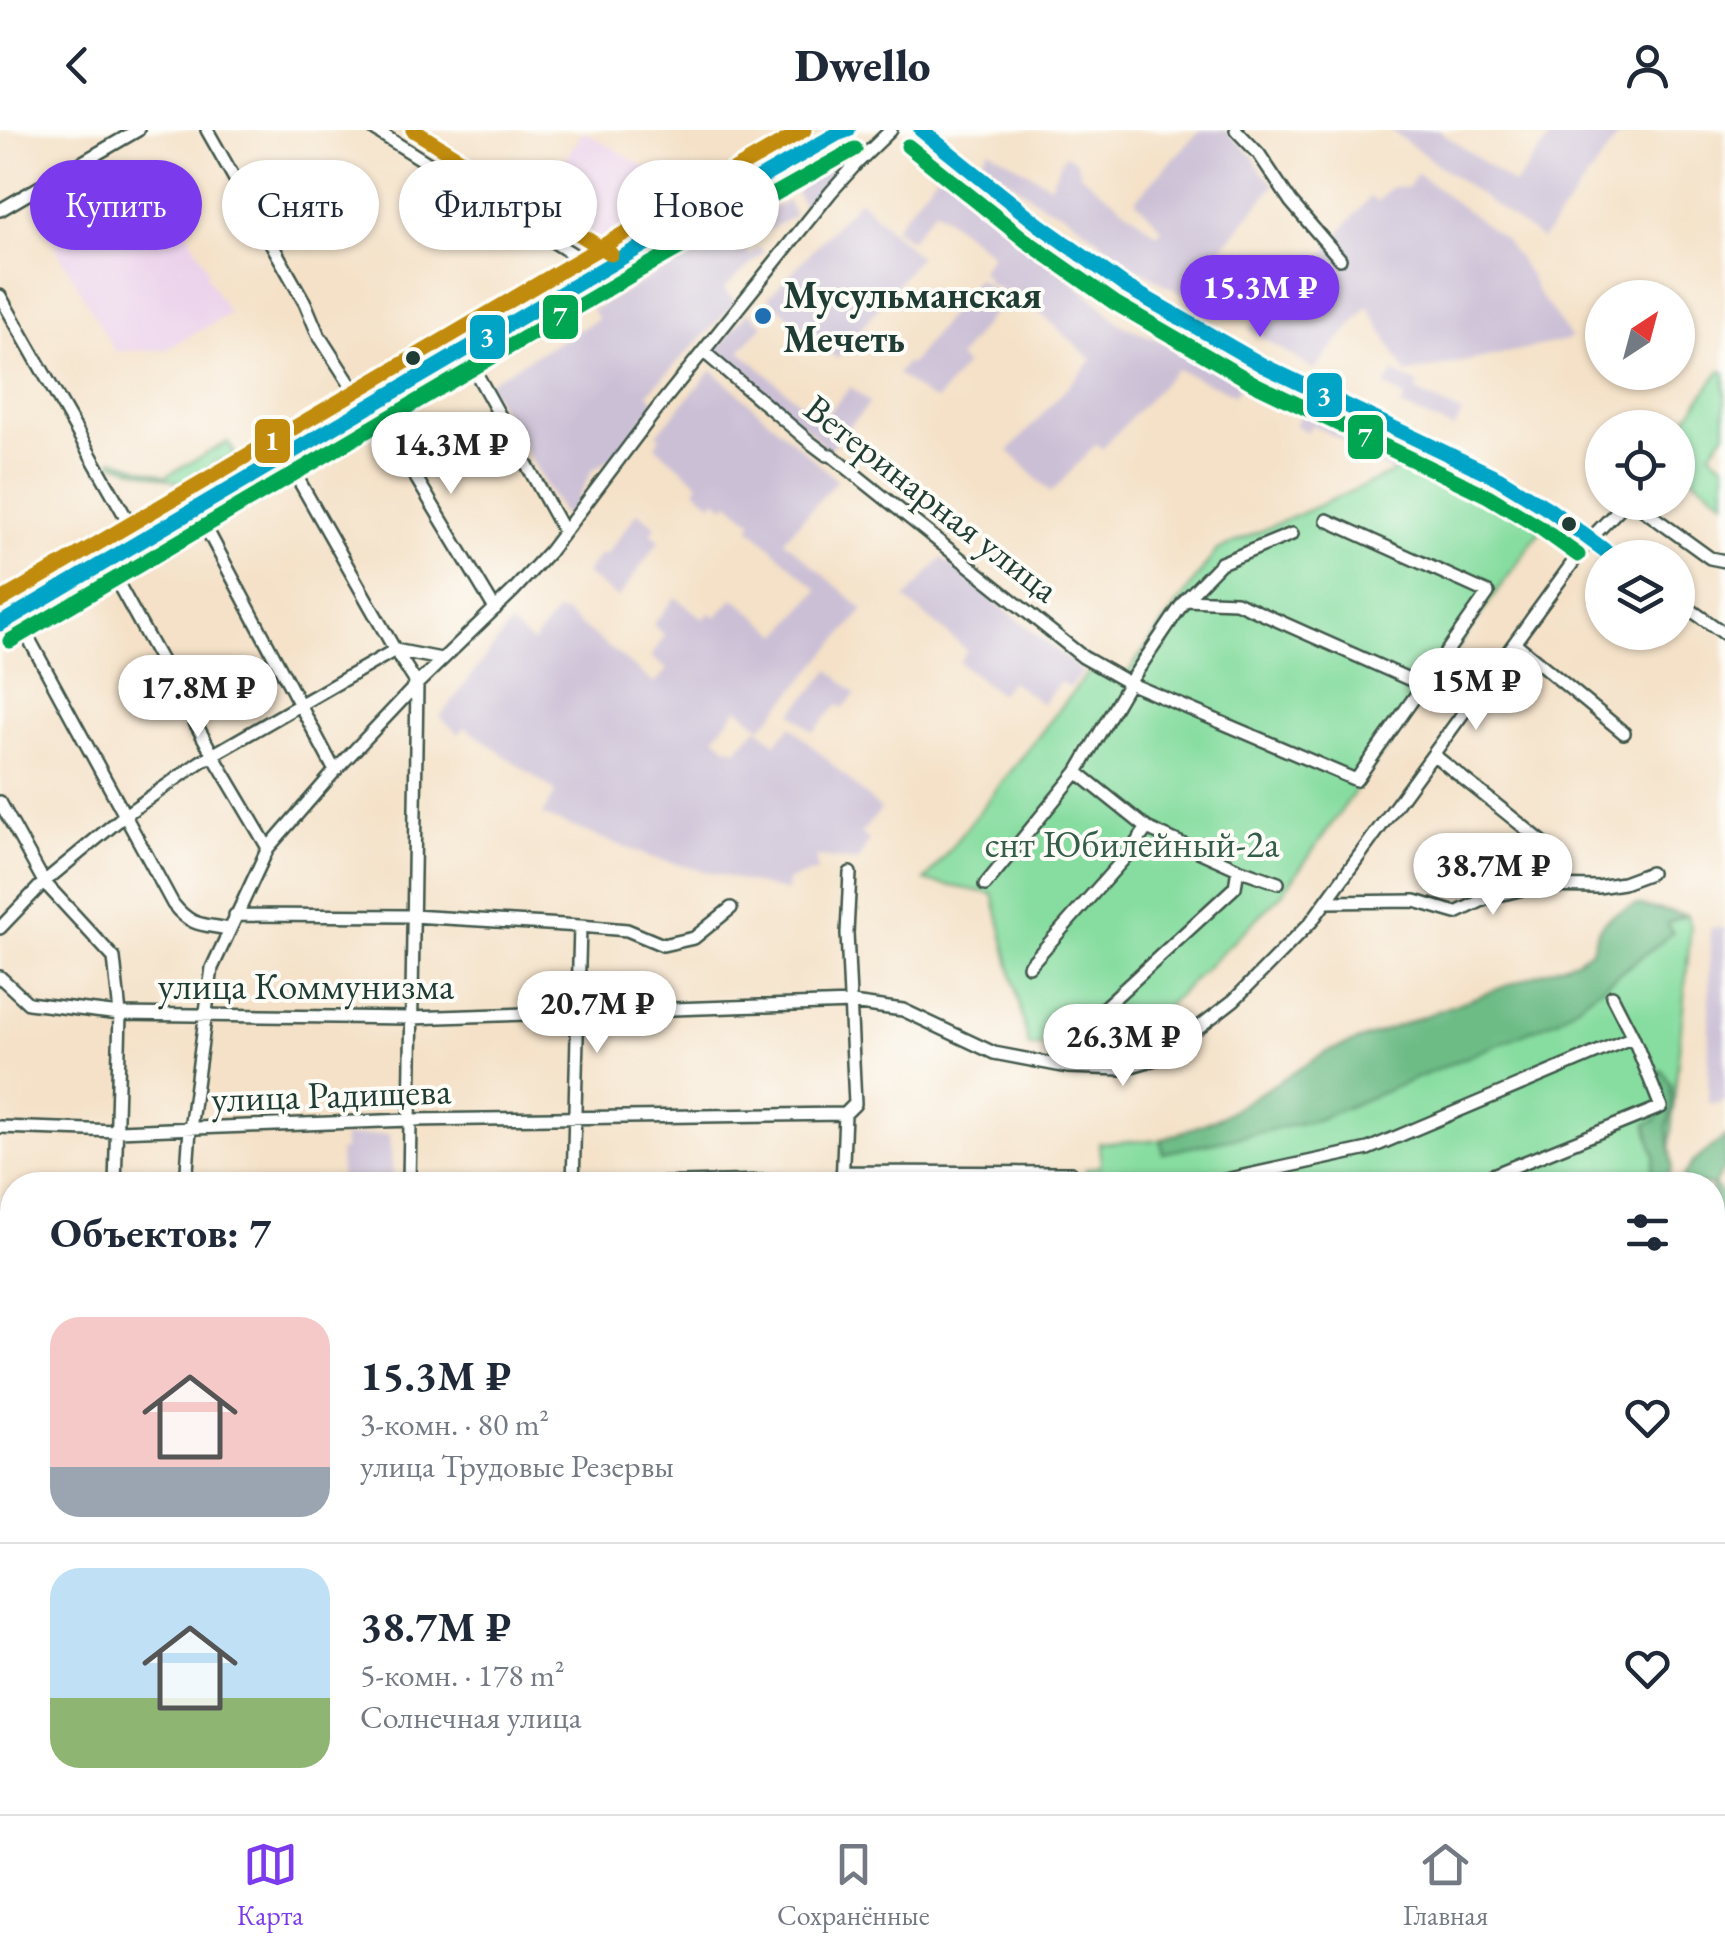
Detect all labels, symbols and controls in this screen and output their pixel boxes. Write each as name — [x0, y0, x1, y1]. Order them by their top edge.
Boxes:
text: Dwello — [795, 36, 930, 94]
icon: back — [50, 38, 105, 93]
icon: person — [1620, 38, 1675, 93]
chip: Купить — [30, 160, 202, 250]
chip: Снять — [222, 160, 379, 250]
chip: Фильтры — [399, 160, 597, 250]
chip: Новое — [617, 160, 779, 250]
pin: 15.3M ₽ — [1168, 255, 1352, 340]
text: 15.3M ₽ — [1202, 266, 1318, 308]
place label: Мусульманская Мечеть — [783, 270, 1042, 363]
north arrow — [1585, 280, 1695, 390]
map controls — [1585, 280, 1695, 650]
line badge: 7 — [541, 293, 580, 341]
text: 7 — [553, 298, 568, 334]
marker: Мусульманская Мечеть — [752, 305, 774, 327]
line badge: 3 — [468, 313, 507, 361]
text: 3 — [480, 318, 494, 354]
unlabelled marker — [403, 348, 423, 368]
line badge: 3 — [1305, 371, 1344, 419]
text: 3 — [1317, 377, 1331, 413]
street label: Ветеринарная улица — [795, 383, 1070, 613]
button: locate — [1585, 410, 1695, 520]
pin: 14.3M ₽ — [359, 412, 543, 497]
line badge: 7 — [1346, 413, 1385, 461]
line badge: 1 — [253, 417, 292, 465]
text: 7 — [1358, 419, 1373, 455]
text: 1 — [265, 422, 279, 458]
text: 14.3M ₽ — [393, 423, 509, 465]
unlabelled marker — [1559, 514, 1579, 534]
button: layers — [1585, 540, 1695, 650]
pin: 15M ₽ — [1406, 648, 1546, 733]
pin: 17.8M ₽ — [106, 655, 290, 740]
text: 15M ₽ — [1431, 659, 1521, 701]
text: 17.8M ₽ — [140, 666, 256, 708]
park label: снт Юбилейный-2а — [984, 819, 1280, 868]
pin: 38.7M ₽ — [1401, 833, 1585, 918]
text: 38.7M ₽ — [1435, 844, 1551, 886]
street label: улица Коммунизма — [158, 961, 455, 1010]
pin: 20.7M ₽ — [505, 971, 689, 1056]
text: 20.7M ₽ — [539, 982, 655, 1024]
pin: 26.3M ₽ — [1031, 1004, 1215, 1089]
text: 26.3M ₽ — [1065, 1015, 1181, 1057]
street label: улица Радищева — [210, 1065, 453, 1123]
text: Объектов: 7 — [50, 1205, 271, 1260]
icon: filters — [1620, 1205, 1675, 1260]
text: 15.3M ₽ — [360, 1348, 511, 1403]
icon: home — [130, 1357, 250, 1477]
icon: heart — [1620, 1390, 1675, 1445]
text: 3-комн. · 80 m² — [360, 1403, 549, 1445]
text: улица Трудовые Резервы — [360, 1445, 674, 1487]
text: 38.7M ₽ — [360, 1599, 511, 1654]
icon: home — [130, 1608, 250, 1728]
icon: heart — [1620, 1641, 1675, 1696]
text: 5-комн. · 178 m² — [360, 1654, 565, 1696]
text: Солнечная улица — [360, 1696, 582, 1738]
tab: Карта — [237, 1837, 304, 1933]
tab: Сохранённые — [777, 1837, 930, 1933]
tab: Главная — [1403, 1837, 1488, 1933]

